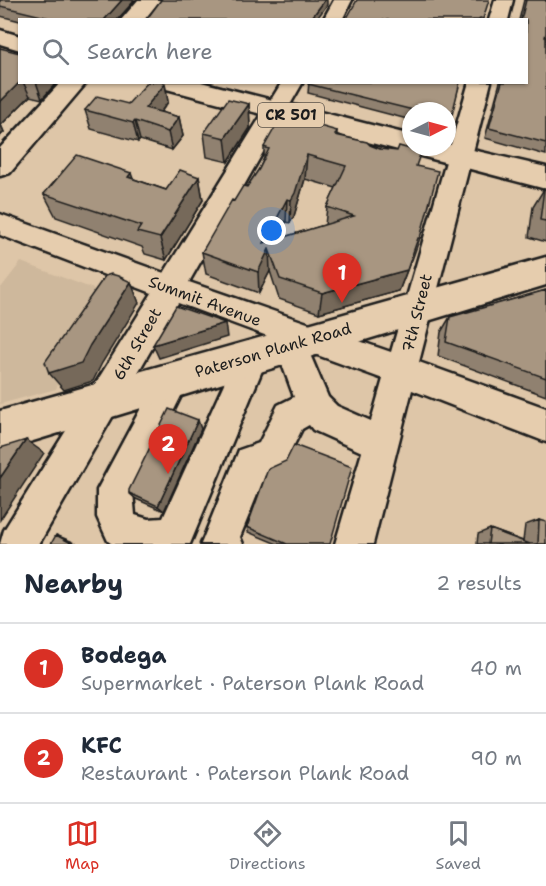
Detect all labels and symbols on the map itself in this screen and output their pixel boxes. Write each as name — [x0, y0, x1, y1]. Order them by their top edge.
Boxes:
north arrow — [402, 102, 456, 156]
road number: CR 501 — [258, 103, 324, 127]
your location — [257, 216, 286, 245]
pin: 1 — [322, 254, 362, 303]
street label: Summit Avenue — [146, 271, 264, 331]
street label: 7th Street — [397, 272, 437, 354]
street label: 6th Street — [108, 304, 166, 384]
street label: Paterson Plank Road — [192, 318, 354, 382]
pin: 2 — [148, 424, 188, 474]

